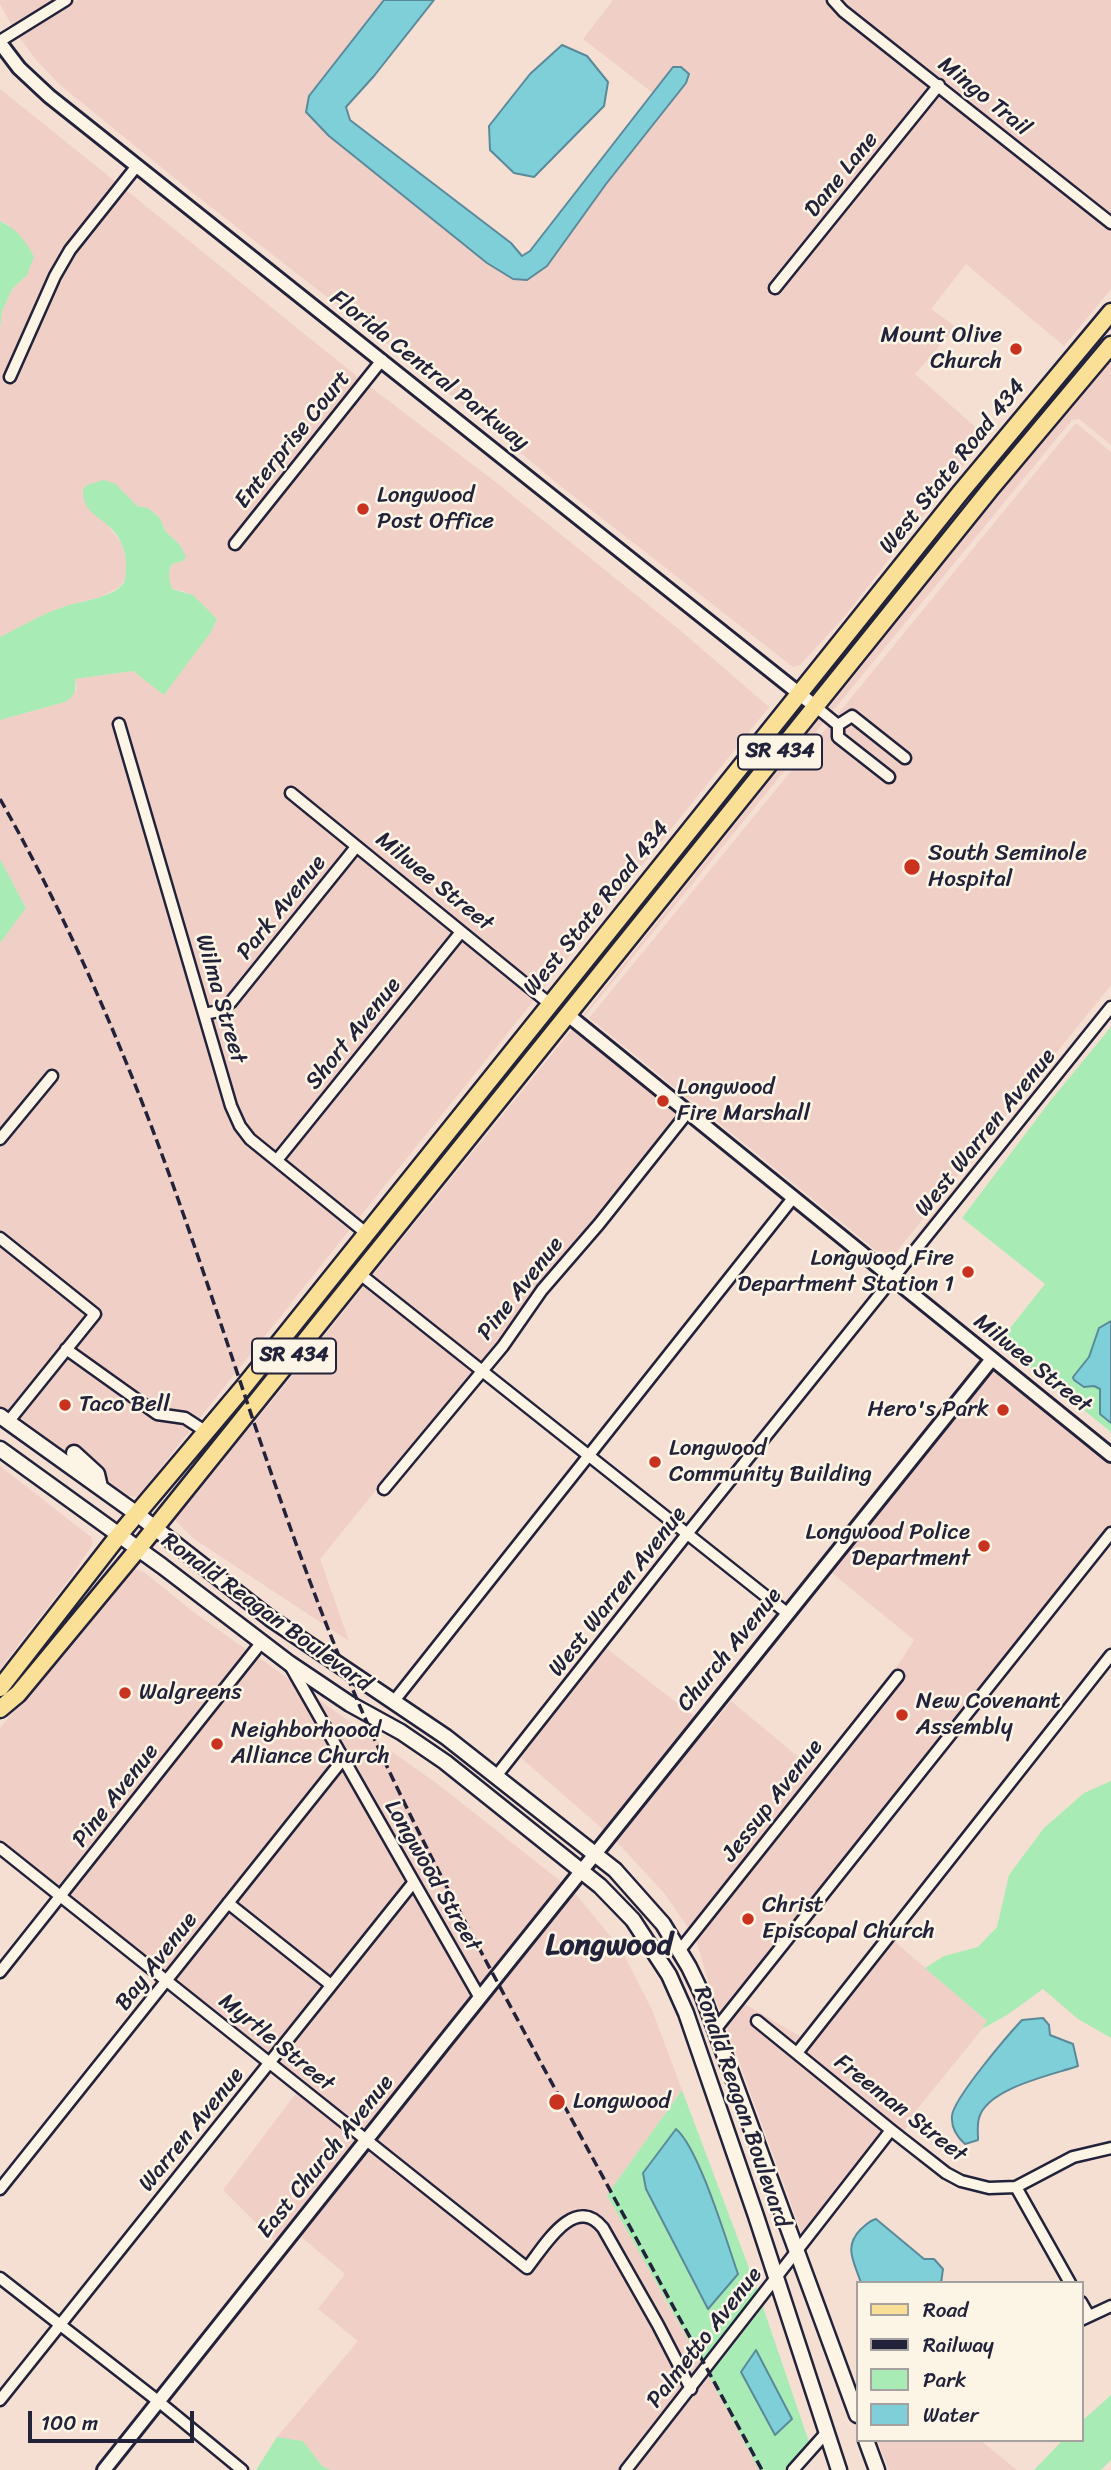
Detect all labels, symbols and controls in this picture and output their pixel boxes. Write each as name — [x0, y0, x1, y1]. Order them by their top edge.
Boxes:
street label: Mingo Trail — [932, 51, 1036, 143]
street label: Dane Lane — [799, 127, 885, 223]
street label: Florida Central Parkway — [324, 285, 534, 457]
place label: Mount Olive Church — [880, 322, 1002, 376]
marker: Mount Olive Church — [1008, 341, 1024, 357]
street label: Enterprise Court — [229, 366, 357, 514]
street label: West State Road 434 — [874, 374, 1032, 560]
place label: Longwood Post Office — [377, 482, 494, 536]
marker: Longwood Post Office — [355, 501, 371, 517]
road number: SR 434 — [738, 734, 822, 770]
street label: West State Road 434 — [518, 816, 676, 1002]
street label: Milwee Street — [370, 826, 498, 938]
place label: South Seminole Hospital — [928, 840, 1087, 894]
street label: Park Avenue — [231, 850, 333, 966]
marker: South Seminole Hospital — [902, 857, 922, 877]
street label: Wilma Street — [188, 931, 252, 1067]
street label: Short Avenue — [300, 972, 408, 1096]
street label: West Warren Avenue — [910, 1043, 1062, 1223]
place label: Longwood Fire Marshall — [677, 1074, 810, 1128]
marker: Longwood Fire Marshall — [655, 1093, 671, 1109]
street label: Pine Avenue — [472, 1232, 570, 1346]
place label: Longwood Fire Department Station 1 — [737, 1245, 954, 1299]
marker: Longwood Fire Department Station 1 — [960, 1264, 976, 1280]
street label: Milwee Street — [968, 1308, 1096, 1420]
road number: SR 434 — [252, 1338, 336, 1374]
place label: Taco Bell — [79, 1391, 170, 1419]
place label: Hero's Park — [867, 1396, 989, 1424]
marker: Taco Bell — [57, 1397, 73, 1413]
marker: Hero's Park — [995, 1402, 1011, 1418]
place label: Longwood Community Building — [669, 1435, 872, 1489]
marker: Longwood Community Building — [647, 1454, 663, 1470]
street label: West Warren Avenue — [543, 1502, 693, 1682]
place label: Longwood Police Department — [806, 1519, 970, 1573]
street label: Ronald Reagan Boulevard — [156, 1527, 376, 1699]
marker: Longwood Police Department — [976, 1538, 992, 1554]
street label: Church Avenue — [672, 1583, 788, 1717]
place label: Walgreens — [139, 1679, 242, 1707]
marker: Walgreens — [117, 1685, 133, 1701]
place label: New Covenant Assembly — [916, 1688, 1061, 1742]
marker: New Covenant Assembly — [894, 1707, 910, 1723]
place label: Neighborhoood Alliance Church — [231, 1717, 390, 1771]
street label: Jessup Avenue — [717, 1734, 829, 1868]
marker: Neighborhoood Alliance Church — [209, 1736, 225, 1752]
street label: Pine Avenue — [67, 1739, 165, 1853]
street label: Longwood Street — [377, 1795, 487, 1957]
place label: Christ Episcopal Church — [762, 1892, 935, 1946]
street label: Bay Avenue — [110, 1907, 204, 2017]
marker: Christ Episcopal Church — [740, 1911, 756, 1927]
district label: Longwood — [545, 1928, 673, 1964]
street label: Ronald Reagan Boulevard — [687, 1983, 795, 2231]
street label: Myrtle Street — [213, 1988, 339, 2098]
street label: Freeman Street — [828, 2049, 972, 2169]
street label: Warren Avenue — [133, 2062, 251, 2198]
street label: East Church Avenue — [252, 2070, 400, 2244]
place label: Longwood — [573, 2088, 670, 2116]
marker: Longwood — [547, 2092, 567, 2112]
street label: Palmetto Avenue — [641, 2262, 769, 2414]
legend — [856, 2281, 1083, 2442]
text: Road — [923, 2291, 968, 2329]
text: Railway — [923, 2326, 994, 2364]
text: Park — [923, 2361, 966, 2399]
scale bar — [32, 2396, 198, 2440]
text: Water — [923, 2396, 978, 2434]
text: 100 m — [41, 2404, 98, 2442]

